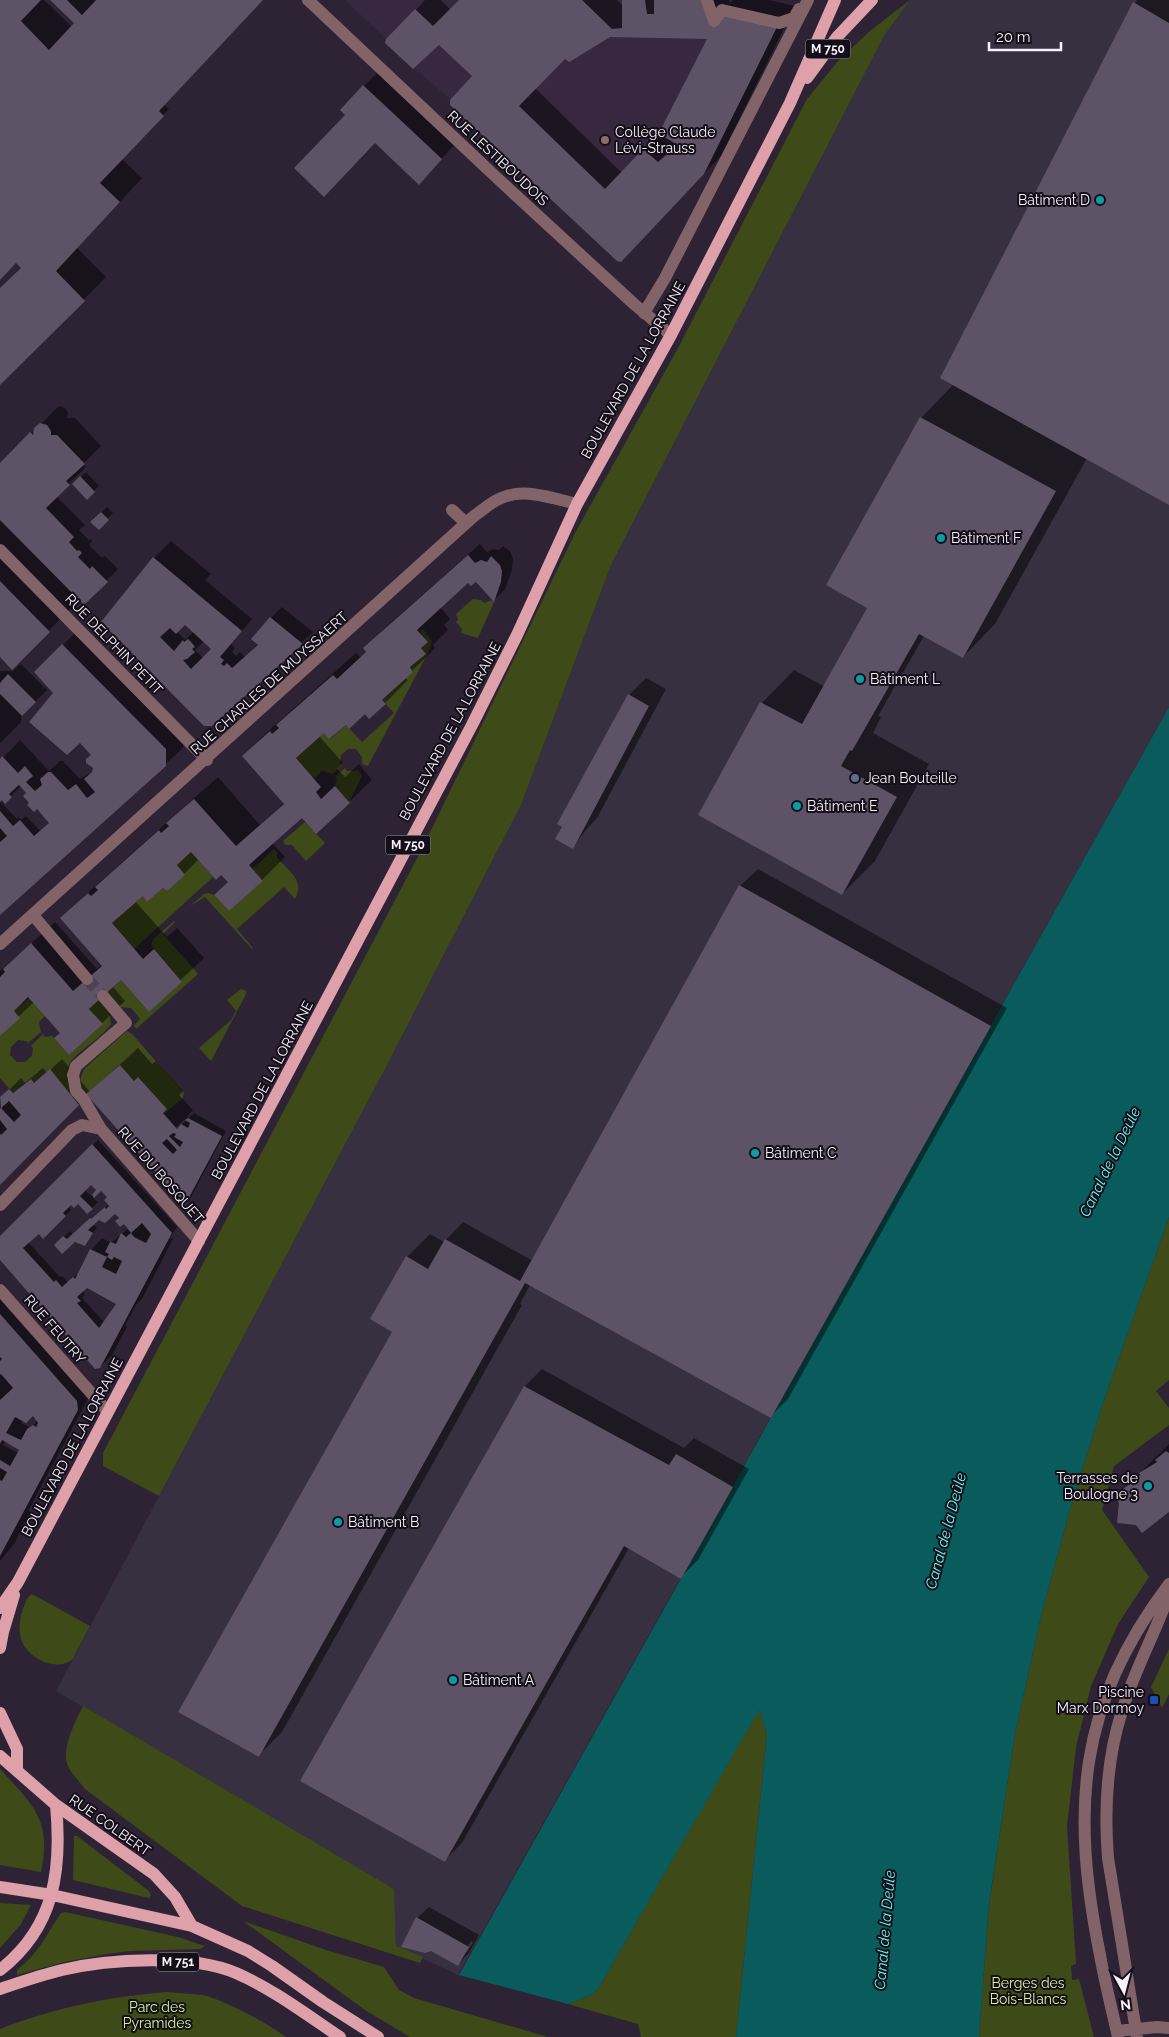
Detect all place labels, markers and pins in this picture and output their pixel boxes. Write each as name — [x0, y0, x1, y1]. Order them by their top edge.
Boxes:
place label: Collège Claude Lévi-Strauss — [615, 124, 716, 156]
marker: Collège Claude Lévi-Strauss — [599, 134, 611, 146]
place label: Bâtiment D — [1018, 192, 1090, 208]
marker: Bâtiment D — [1094, 194, 1106, 206]
place label: Bâtiment F — [951, 530, 1021, 546]
marker: Bâtiment F — [935, 532, 947, 544]
place label: Bâtiment L — [870, 671, 940, 687]
marker: Bâtiment L — [854, 673, 866, 685]
place label: Jean Bouteille — [865, 770, 957, 786]
marker: Jean Bouteille — [849, 772, 861, 784]
place label: Bâtiment E — [807, 798, 878, 814]
marker: Bâtiment E — [791, 800, 803, 812]
place label: Bâtiment C — [765, 1145, 837, 1161]
marker: Bâtiment C — [749, 1147, 761, 1159]
place label: Terrasses de Boulogne 3 — [1056, 1470, 1138, 1502]
marker: Terrasses de Boulogne 3 — [1142, 1480, 1154, 1492]
place label: Bâtiment B — [348, 1514, 419, 1530]
marker: Bâtiment B — [332, 1516, 344, 1528]
place label: Bâtiment A — [463, 1672, 535, 1688]
marker: Bâtiment A — [447, 1674, 459, 1686]
place label: Piscine Marx Dormoy — [1057, 1684, 1144, 1716]
marker: Piscine Marx Dormoy — [1148, 1694, 1160, 1706]

